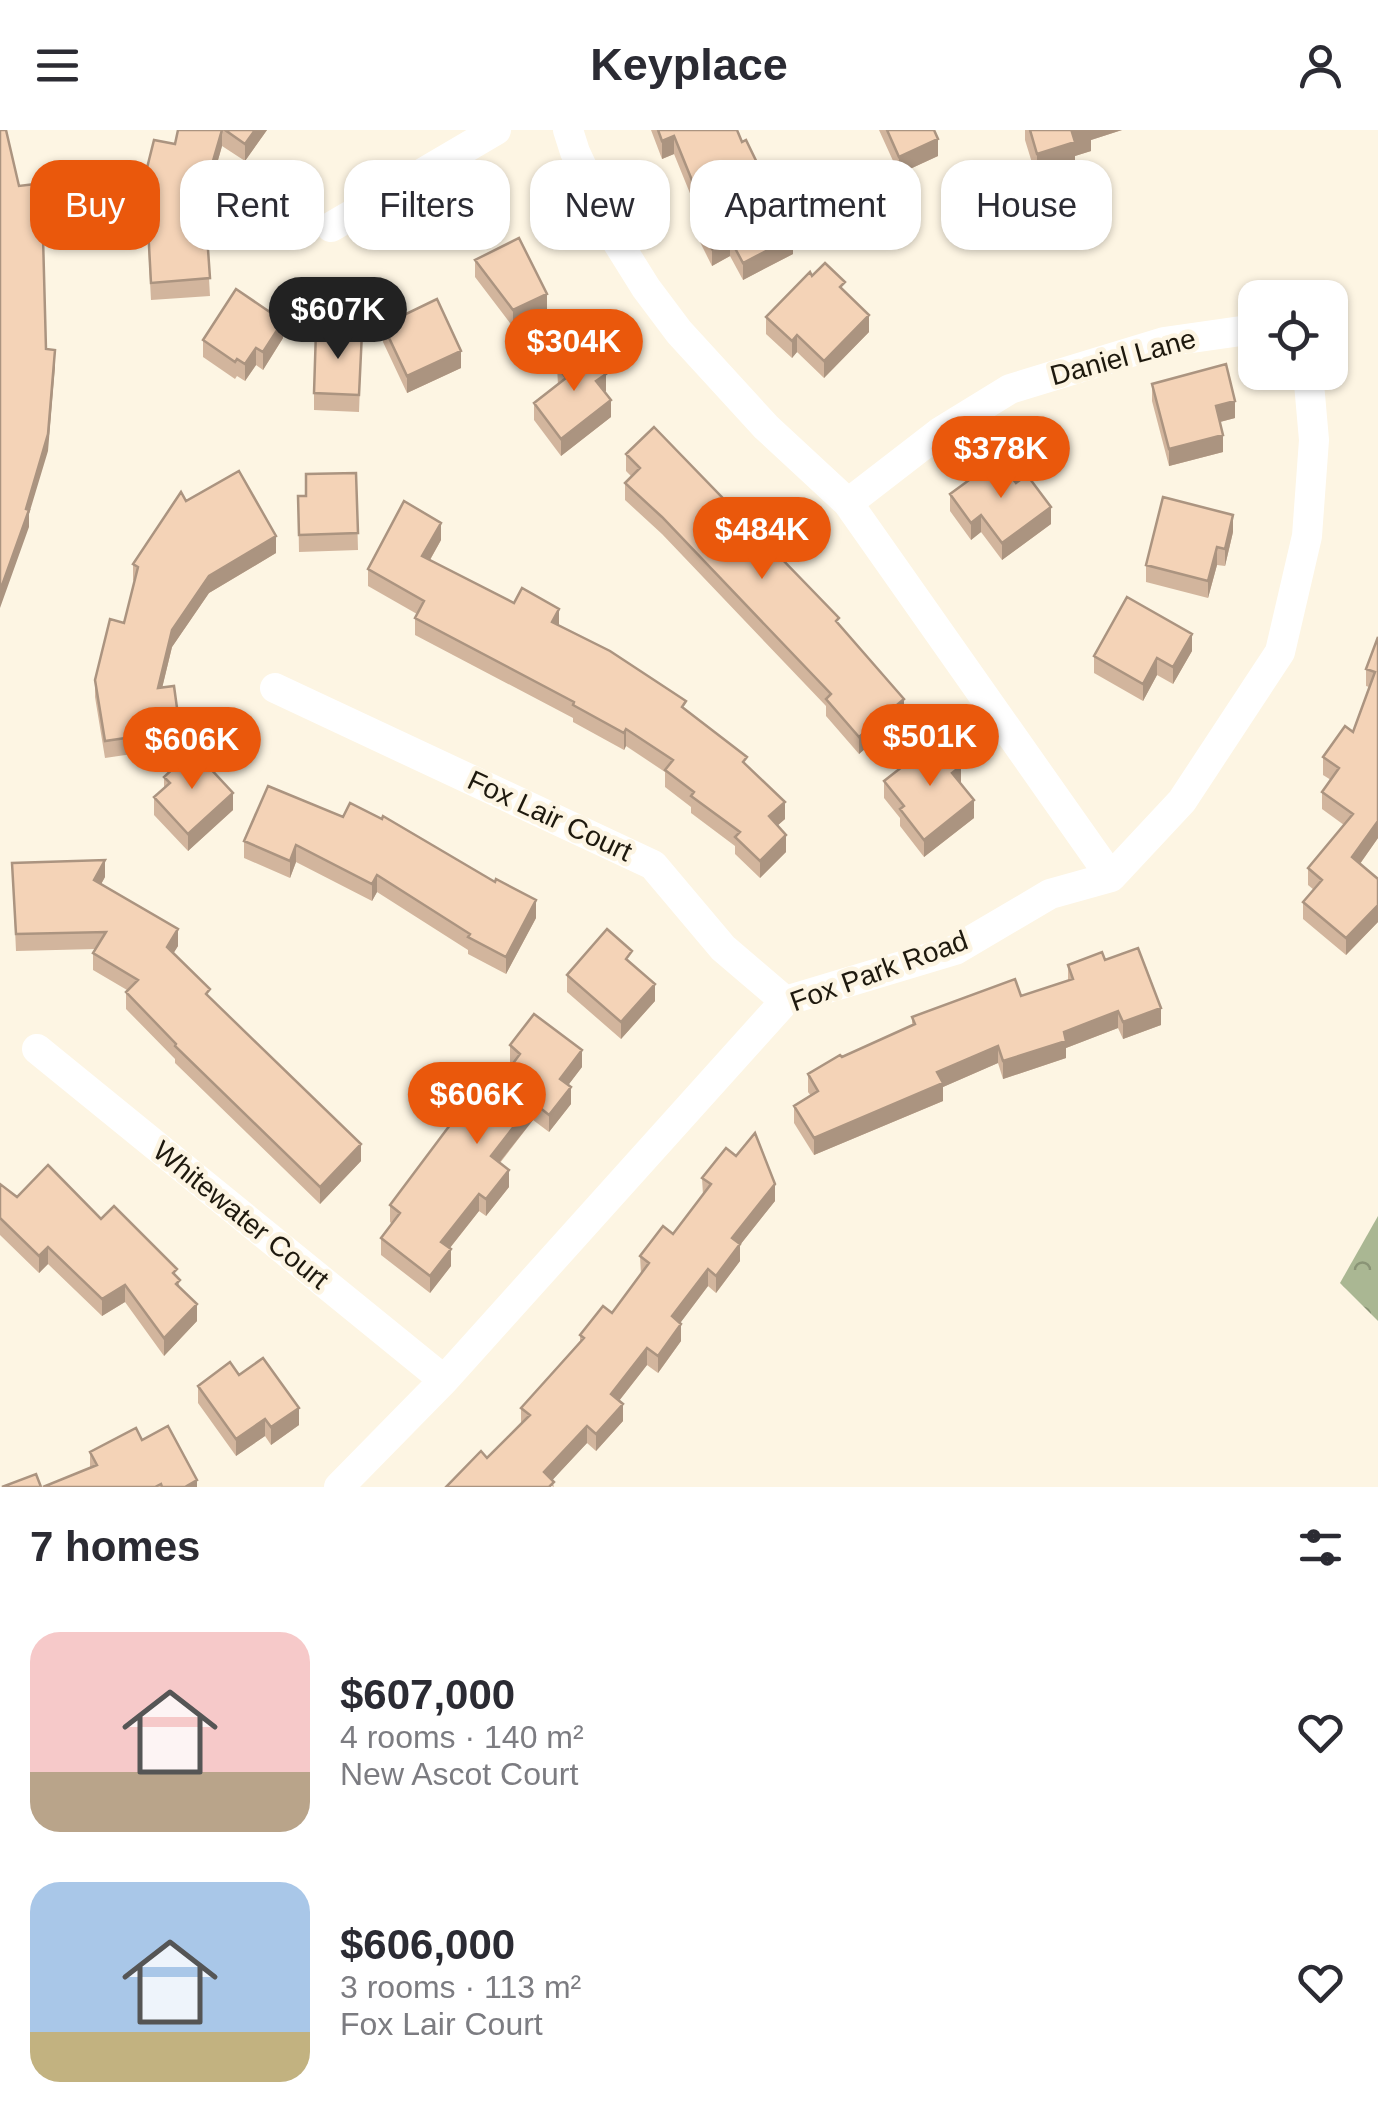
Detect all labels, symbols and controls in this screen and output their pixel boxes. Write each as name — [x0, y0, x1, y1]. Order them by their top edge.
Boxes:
icon: menu — [30, 38, 85, 93]
icon: person — [1293, 38, 1348, 93]
text: Keyplace — [590, 39, 788, 90]
chip: Buy — [30, 160, 160, 250]
chip: Rent — [180, 160, 324, 250]
chip: Filters — [344, 160, 510, 250]
chip: New — [530, 160, 670, 250]
chip: Apartment — [690, 160, 921, 250]
chip: House — [941, 160, 1112, 250]
pin: $607K — [268, 277, 408, 362]
map controls — [1238, 280, 1348, 390]
button: locate — [1238, 280, 1348, 390]
text: $607K — [291, 291, 385, 327]
pin: $304K — [504, 309, 644, 394]
text: $304K — [527, 323, 621, 359]
street label: Daniel Lane — [1047, 323, 1199, 391]
pin: $378K — [931, 416, 1071, 501]
text: $378K — [954, 430, 1048, 466]
pin: $484K — [692, 497, 832, 582]
text: $484K — [715, 511, 809, 547]
pin: $501K — [860, 704, 1000, 789]
pin: $606K — [122, 707, 262, 792]
text: $501K — [883, 718, 977, 754]
text: $606K — [145, 721, 239, 757]
street label: Fox Lair Court — [463, 764, 637, 868]
street label: Fox Park Road — [786, 924, 972, 1018]
pin: $606K — [407, 1062, 547, 1147]
text: $606K — [430, 1076, 524, 1112]
street label: Whitewater Court — [147, 1135, 335, 1295]
icon: filters — [1293, 1520, 1348, 1575]
text: 7 homes — [30, 1523, 200, 1570]
text: $607,000 — [340, 1671, 515, 1718]
icon: home — [110, 1672, 230, 1792]
icon: heart — [1293, 1705, 1348, 1760]
text: 4 rooms · 140 m² — [340, 1719, 584, 1755]
text: New Ascot Court — [340, 1756, 578, 1792]
text: $606,000 — [340, 1921, 515, 1968]
icon: home — [110, 1922, 230, 2042]
icon: heart — [1293, 1955, 1348, 2010]
text: 3 rooms · 113 m² — [340, 1969, 581, 2005]
text: Fox Lair Court — [340, 2006, 543, 2042]

